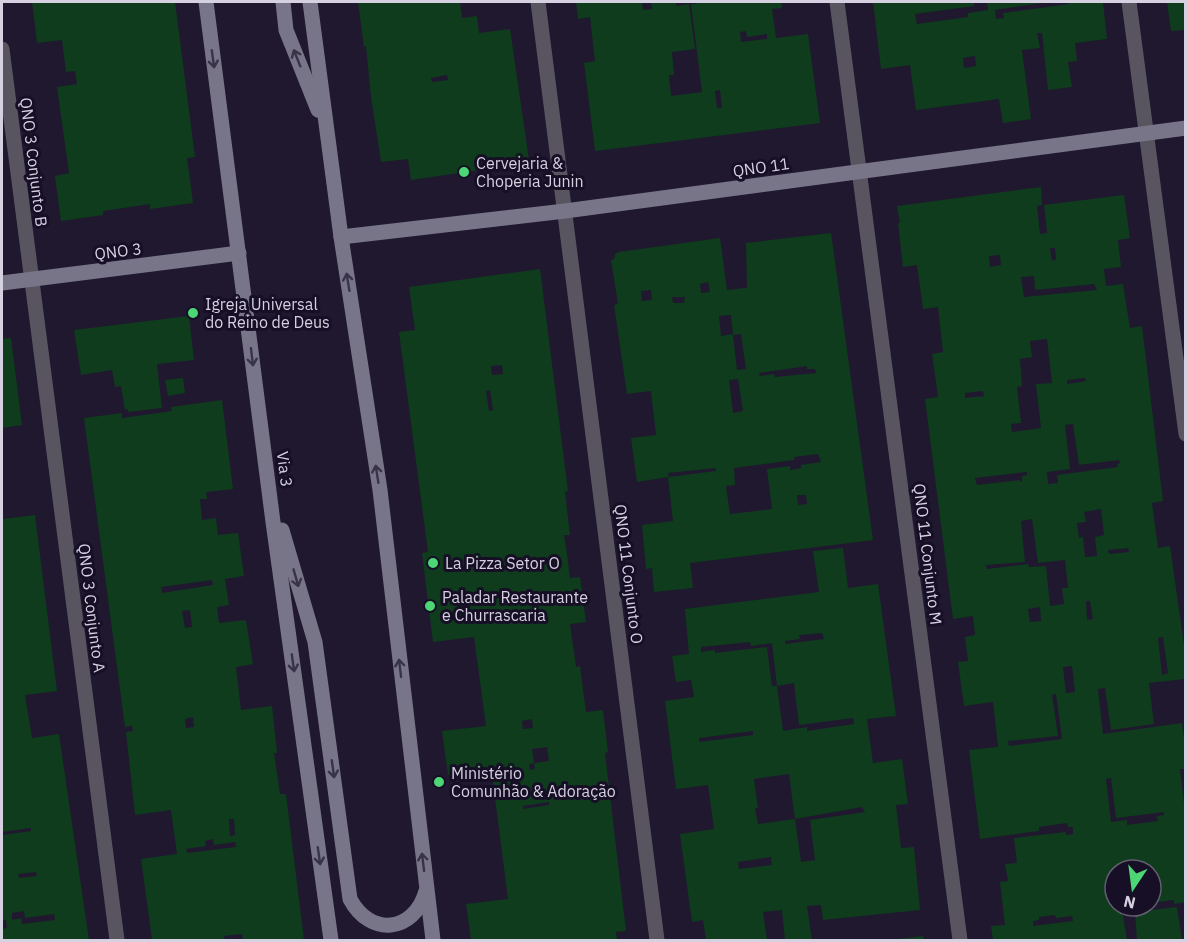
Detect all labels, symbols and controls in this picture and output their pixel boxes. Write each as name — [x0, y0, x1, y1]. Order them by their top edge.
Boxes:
one-way arrow — [208, 49, 219, 69]
one-way arrow — [291, 49, 302, 68]
street label: QNO 3 Conjunto B — [16, 96, 52, 228]
place label: Cervejaria & Choperia Junin — [476, 153, 584, 191]
street label: QNO 11 — [731, 153, 791, 181]
marker: Cervejaria & Choperia Junin — [457, 165, 471, 179]
street label: QNO 3 — [93, 238, 143, 264]
one-way arrow — [342, 272, 353, 292]
place label: Igreja Universal do Reino de Deus — [205, 294, 330, 332]
marker: Igreja Universal do Reino de Deus — [186, 306, 200, 320]
one-way arrow — [247, 347, 258, 366]
street label: Via 3 — [273, 450, 297, 488]
one-way arrow — [372, 465, 383, 485]
street label: QNO 11 Conjunto M — [909, 482, 947, 626]
street label: QNO 11 Conjunto O — [611, 503, 647, 645]
street label: QNO 3 Conjunto A — [74, 542, 110, 674]
place label: La Pizza Setor O — [445, 553, 560, 573]
marker: La Pizza Setor O — [426, 556, 440, 570]
one-way arrow — [291, 568, 302, 587]
place label: Paladar Restaurante e Churrascaria — [442, 587, 588, 625]
marker: Paladar Restaurante e Churrascaria — [423, 599, 437, 613]
one-way arrow — [287, 652, 298, 672]
one-way arrow — [395, 658, 406, 678]
one-way arrow — [327, 759, 338, 778]
place label: Ministério Comunhão & Adoração — [451, 763, 616, 801]
marker: Ministério Comunhão & Adoração — [432, 775, 446, 789]
one-way arrow — [314, 846, 325, 865]
one-way arrow — [418, 852, 429, 872]
north arrow — [1103, 858, 1163, 918]
text: N — [1122, 892, 1138, 914]

